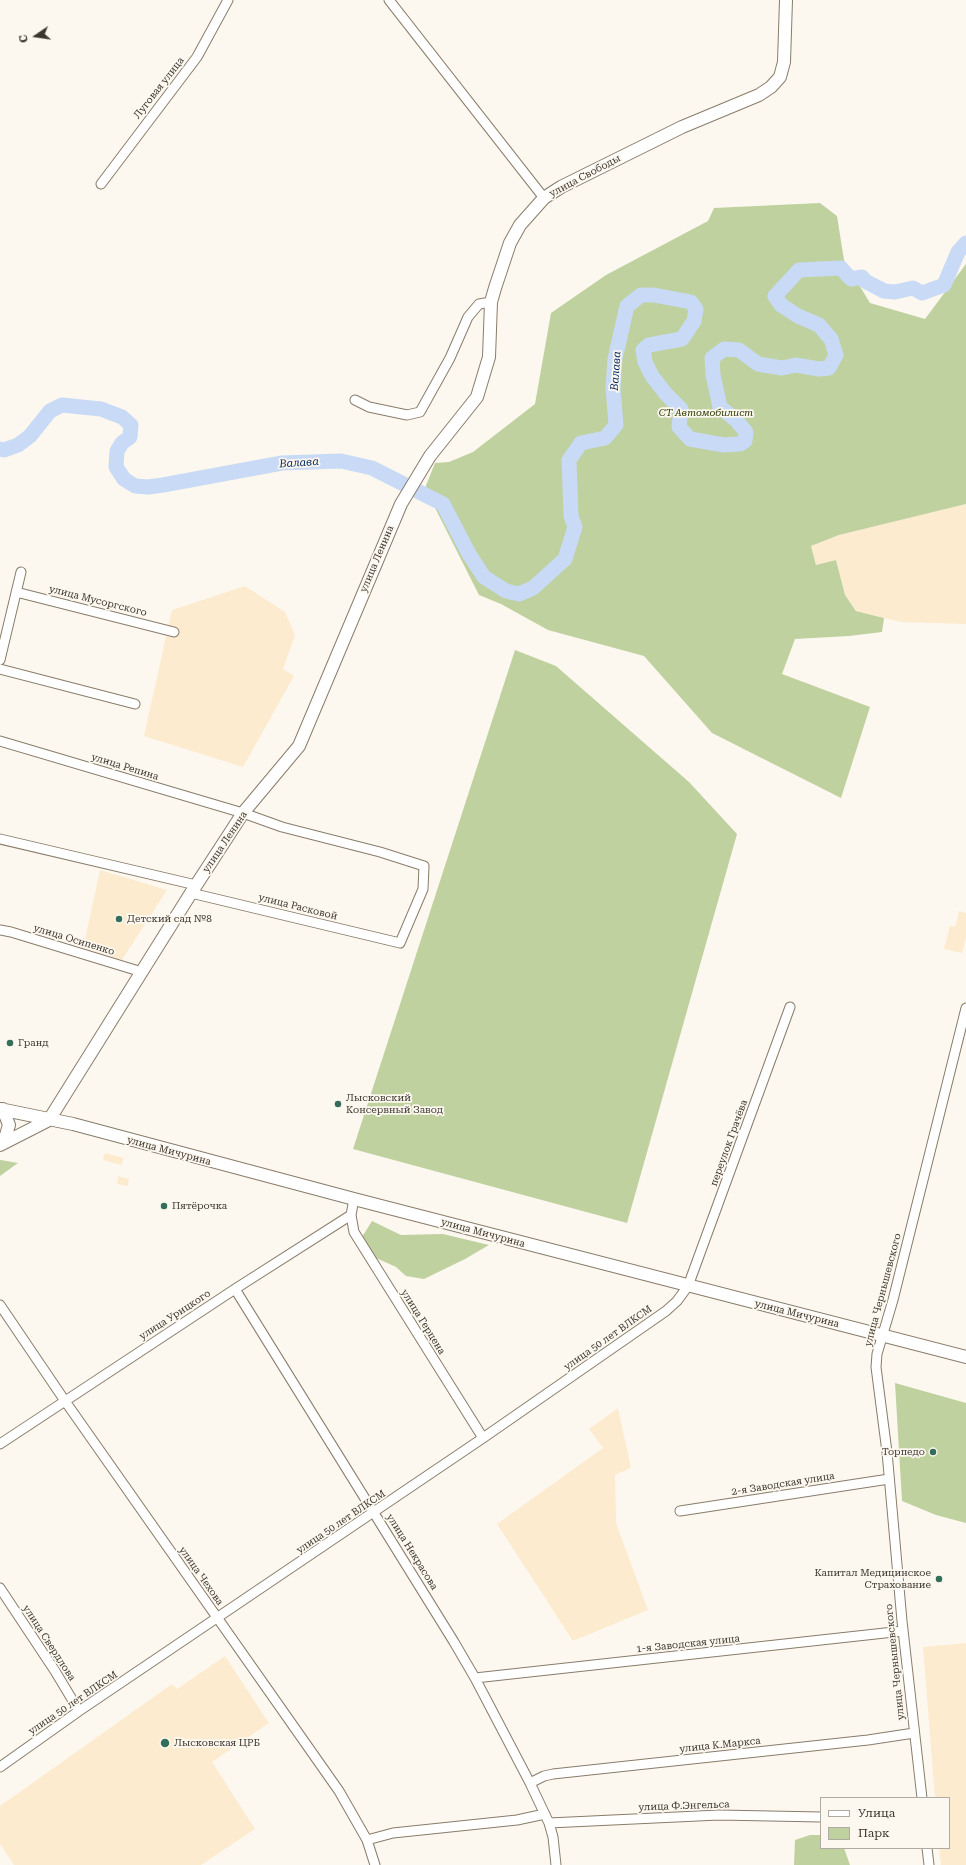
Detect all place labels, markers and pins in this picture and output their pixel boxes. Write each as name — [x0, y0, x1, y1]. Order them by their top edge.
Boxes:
place label: Детский сад №8 — [127, 913, 212, 925]
marker: Детский сад №8 — [114, 914, 124, 924]
place label: Гранд — [18, 1037, 48, 1049]
marker: Гранд — [5, 1038, 15, 1048]
place label: Лысковский Консервный Завод — [346, 1092, 443, 1116]
marker: Лысковский Консервный Завод — [333, 1099, 343, 1109]
place label: Пятёрочка — [172, 1200, 227, 1212]
marker: Пятёрочка — [159, 1201, 169, 1211]
place label: Торпедо — [882, 1446, 925, 1458]
marker: Торпедо — [928, 1447, 938, 1457]
place label: Капитал Медицинское Страхование — [814, 1567, 931, 1590]
marker: Капитал Медицинское Страхование — [934, 1574, 944, 1584]
marker: Лысковская ЦРБ — [159, 1737, 171, 1749]
place label: Лысковская ЦРБ — [174, 1737, 260, 1749]

